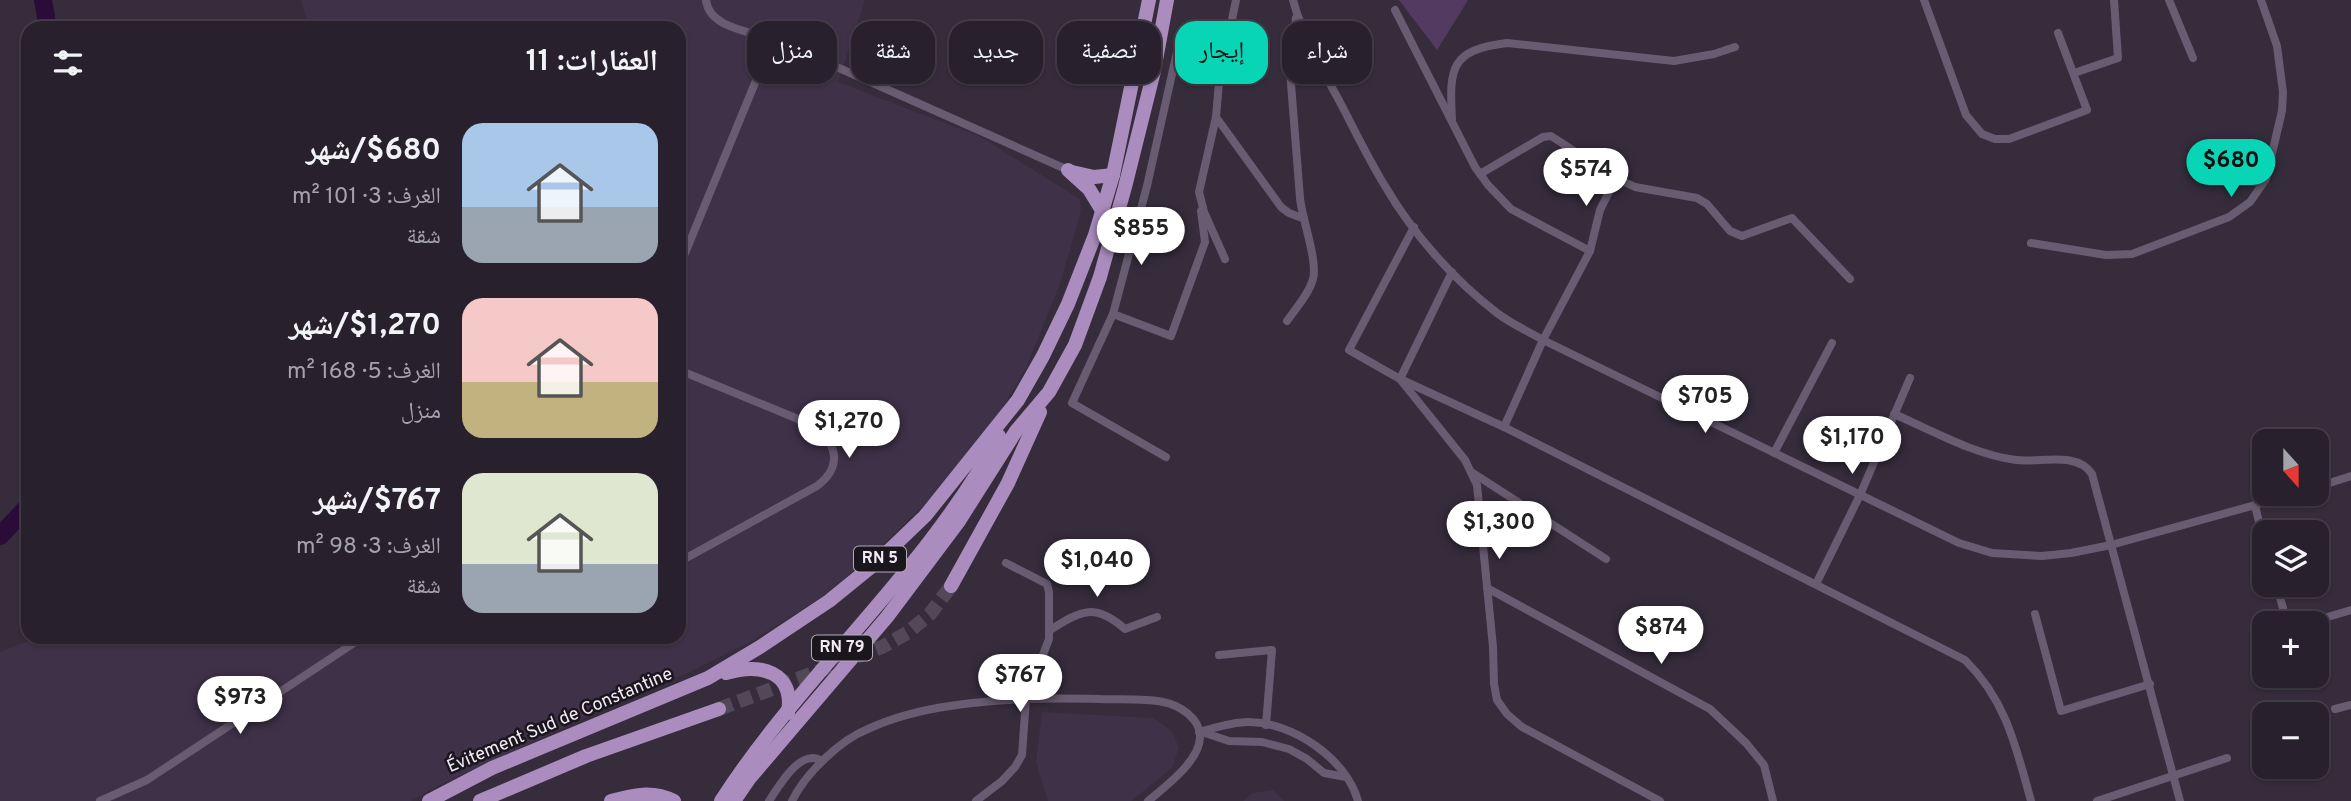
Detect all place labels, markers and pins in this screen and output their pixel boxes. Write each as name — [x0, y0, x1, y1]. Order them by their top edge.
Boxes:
pin: $680 — [2190, 140, 2272, 199]
pin: $574 — [1545, 148, 1627, 208]
pin: $855 — [1100, 208, 1182, 267]
pin: $705 — [1664, 376, 1746, 435]
pin: $1,270 — [792, 400, 906, 460]
pin: $1,170 — [1795, 416, 1909, 476]
pin: $1,300 — [1442, 502, 1556, 561]
pin: $1,040 — [1040, 540, 1154, 599]
pin: $874 — [1620, 606, 1702, 666]
pin: $767 — [979, 654, 1061, 714]
pin: $973 — [199, 676, 281, 736]

